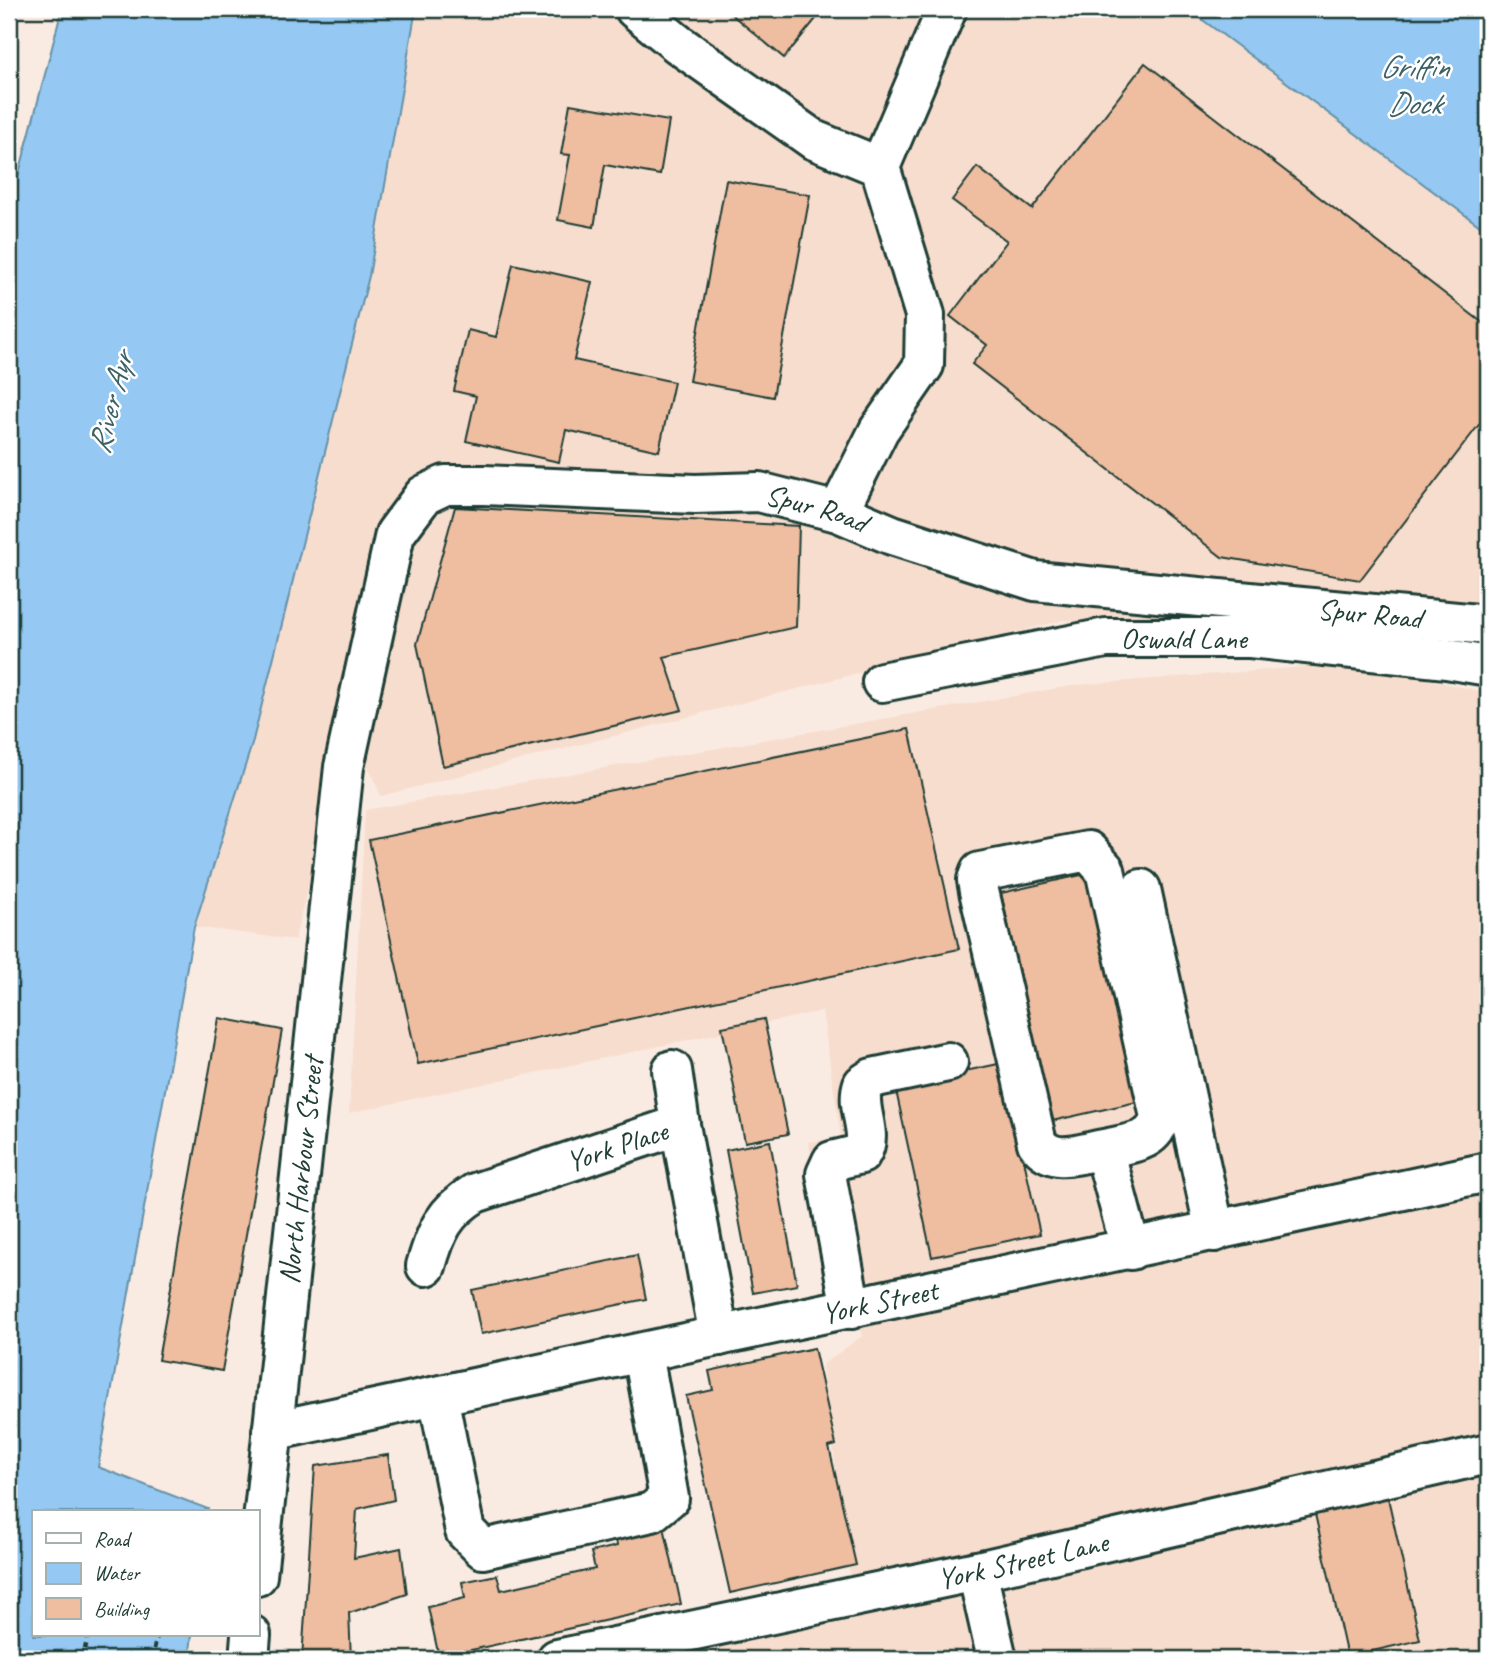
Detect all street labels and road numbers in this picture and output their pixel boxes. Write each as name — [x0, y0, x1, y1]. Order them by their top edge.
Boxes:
street label: Spur Road — [762, 475, 877, 543]
street label: Spur Road — [1316, 590, 1428, 638]
street label: Oswald Lane — [1121, 619, 1249, 657]
street label: North Harbour Street — [270, 1051, 332, 1286]
street label: York Place — [561, 1111, 675, 1180]
street label: York Street — [818, 1270, 944, 1332]
street label: York Street Lane — [934, 1522, 1114, 1598]

